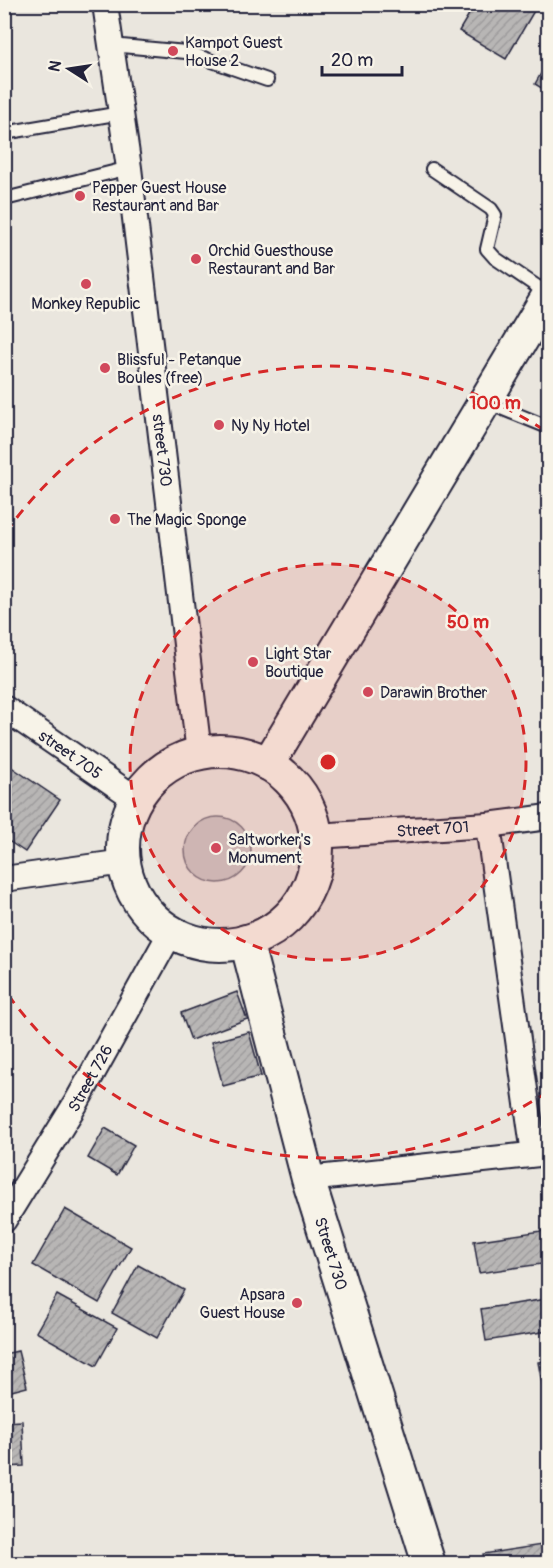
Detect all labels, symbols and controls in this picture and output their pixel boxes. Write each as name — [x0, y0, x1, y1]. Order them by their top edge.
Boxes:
place label: Kampot Guest House 2 — [185, 33, 283, 71]
north arrow — [39, 39, 99, 99]
scale bar — [322, 39, 402, 77]
marker: Kampot Guest House 2 — [166, 44, 180, 58]
text: 20 m — [331, 49, 373, 72]
text: N — [44, 59, 66, 73]
place label: Pepper Guest House Restaurant and Bar — [92, 178, 226, 216]
marker: Pepper Guest House Restaurant and Bar — [73, 189, 87, 203]
place label: Orchid Guesthouse Restaurant and Bar — [208, 241, 335, 279]
marker: Orchid Guesthouse Restaurant and Bar — [189, 252, 203, 266]
marker: Monkey Republic — [79, 277, 93, 291]
place label: Monkey Republic — [31, 294, 141, 314]
place label: Blissful - Petanque Boules (free) — [117, 350, 241, 388]
marker: Blissful - Petanque Boules (free) — [98, 361, 112, 375]
text: 100 m — [469, 392, 521, 415]
street label: street 730 — [148, 413, 176, 488]
place label: Ny Ny Hotel — [231, 416, 310, 436]
marker: Ny Ny Hotel — [212, 418, 226, 432]
place label: The Magic Sponge — [127, 510, 247, 530]
marker: The Magic Sponge — [108, 512, 122, 526]
text: 50 m — [447, 611, 489, 634]
place label: Light Star Boutique — [265, 644, 332, 682]
marker: Light Star Boutique — [246, 655, 260, 669]
place label: Darawin Brother — [380, 683, 488, 703]
marker: Darawin Brother — [361, 685, 375, 699]
street label: street 705 — [34, 726, 106, 784]
centre of rings — [318, 752, 338, 772]
street label: Street 701 — [396, 817, 470, 842]
place label: Saltworker's Monument — [228, 830, 311, 868]
marker: Saltworker's Monument — [209, 841, 223, 855]
street label: Street 726 — [64, 1041, 117, 1116]
street label: Street 730 — [310, 1215, 351, 1293]
place label: Apsara Guest House — [200, 1285, 285, 1323]
marker: Apsara Guest House — [290, 1296, 304, 1310]

